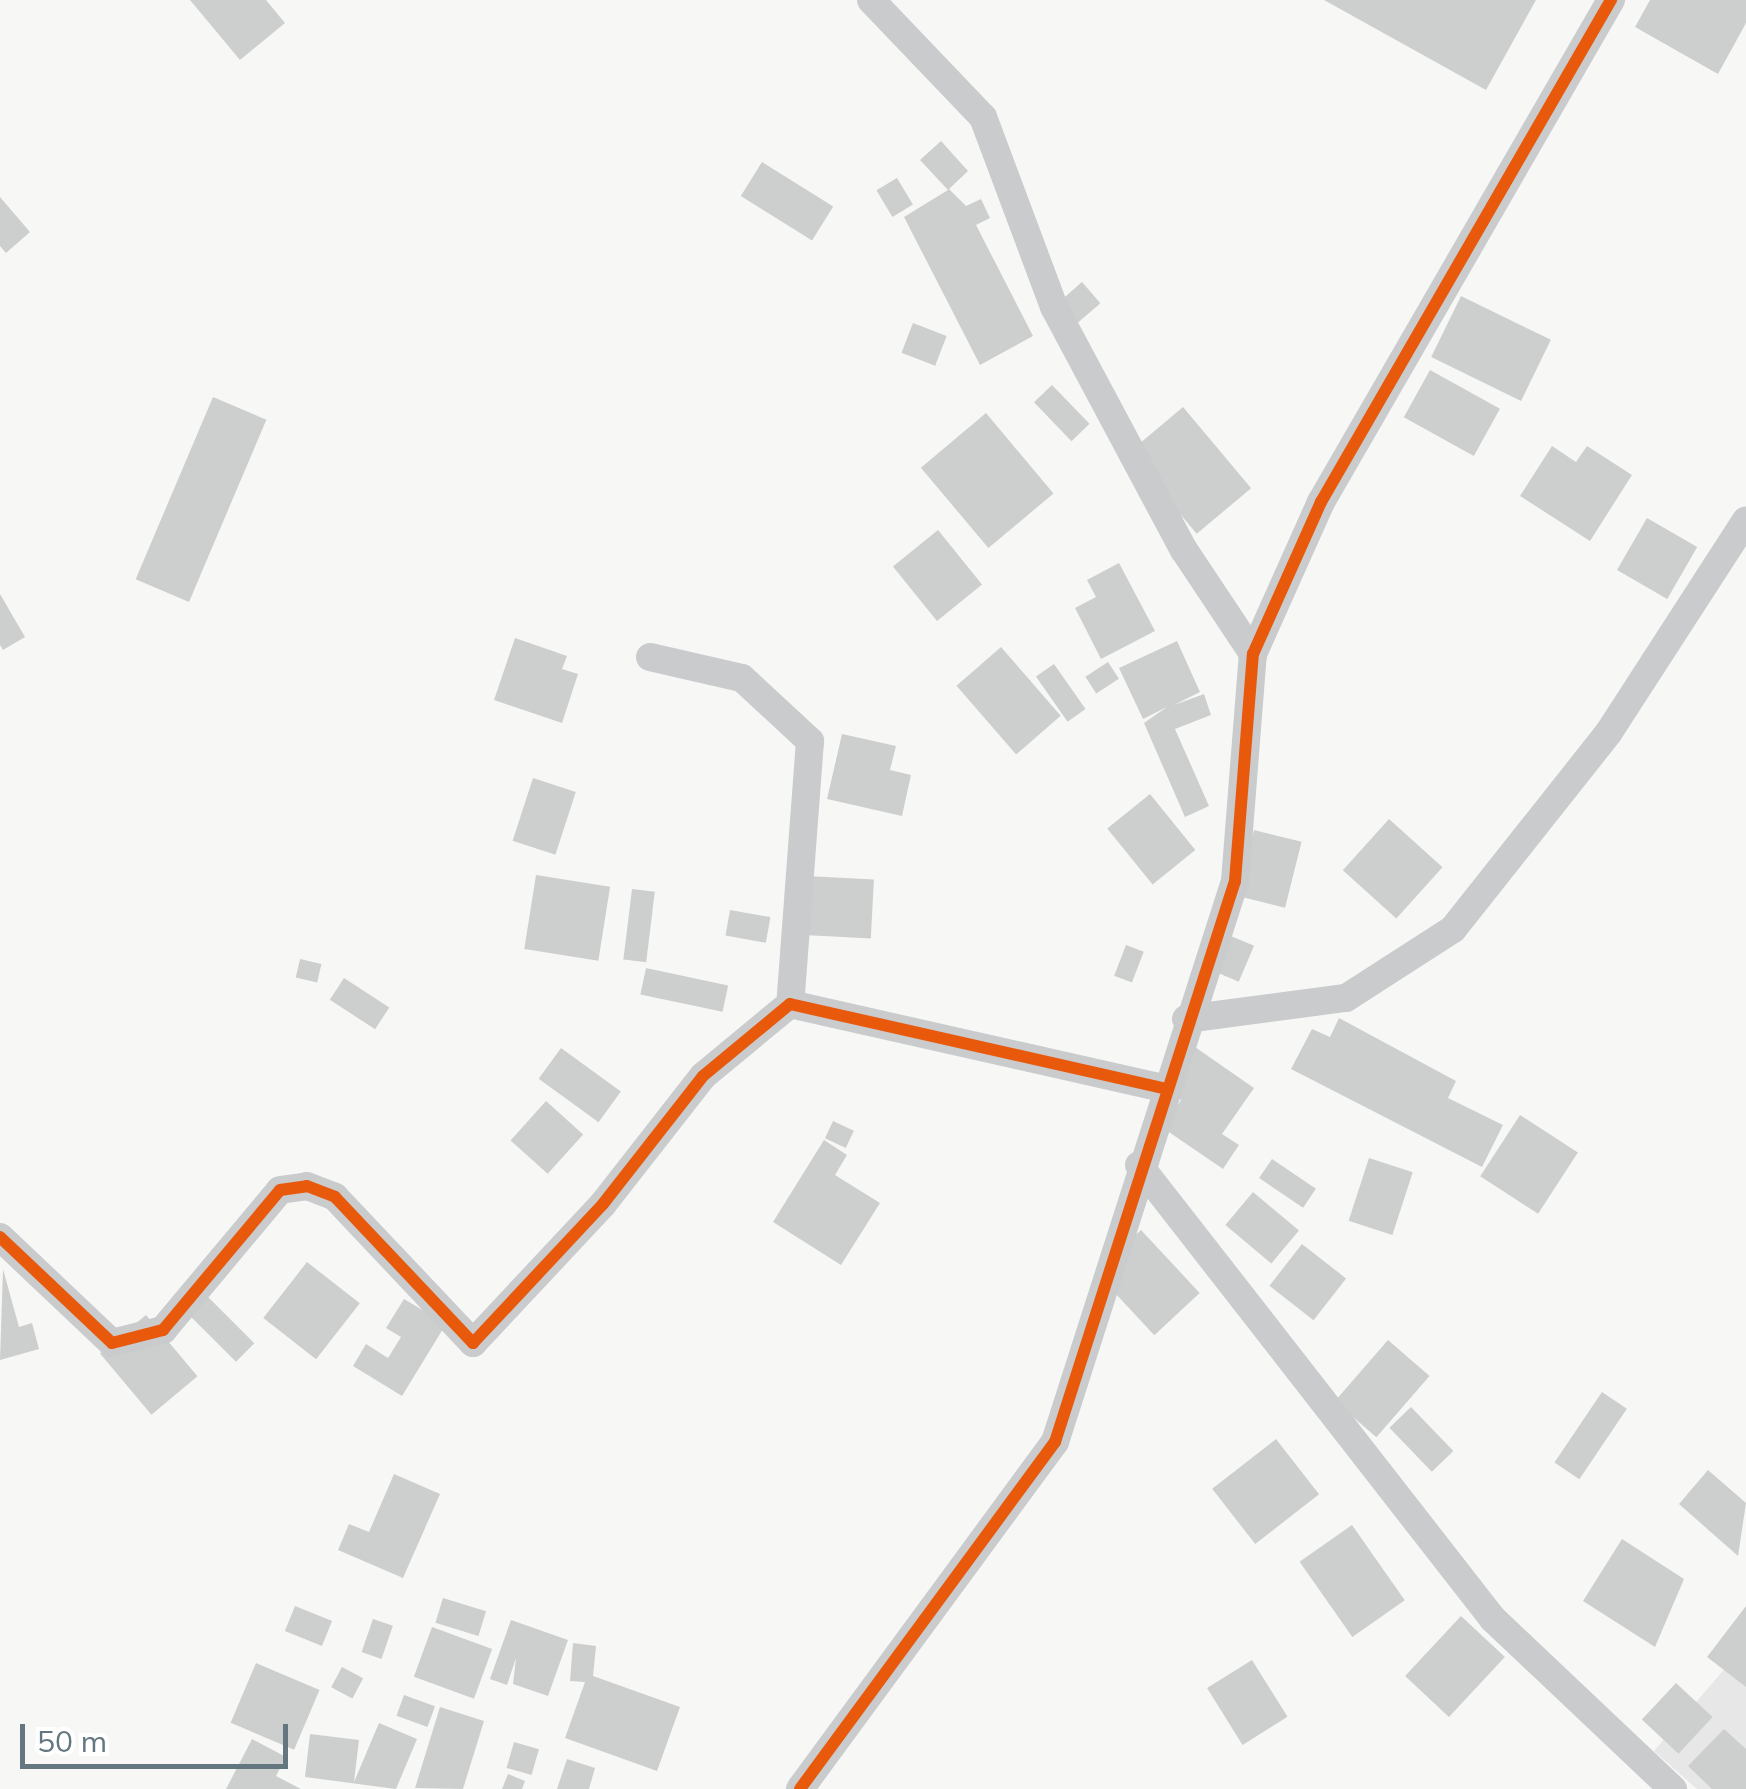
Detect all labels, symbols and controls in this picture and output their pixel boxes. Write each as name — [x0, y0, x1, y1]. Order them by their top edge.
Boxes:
scale bar — [25, 1704, 292, 1766]
text: 50 m — [37, 1722, 107, 1760]

